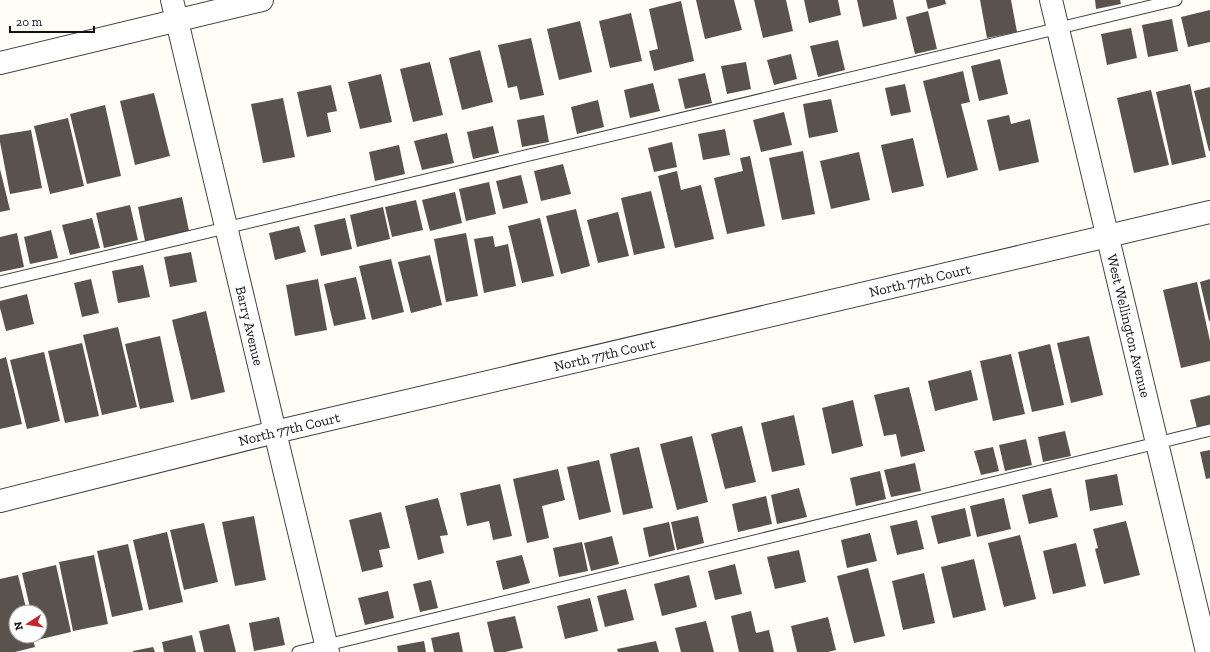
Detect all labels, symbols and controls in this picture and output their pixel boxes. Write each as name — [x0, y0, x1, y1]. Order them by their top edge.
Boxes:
scale bar — [10, 8, 94, 34]
text: 20 m — [16, 15, 43, 29]
street label: West Wellington Avenue — [1104, 252, 1154, 400]
street label: North 77th Court — [867, 260, 973, 300]
street label: Barry Avenue — [232, 284, 267, 368]
street label: North 77th Court — [552, 334, 658, 375]
street label: North 77th Court — [237, 408, 342, 449]
north arrow — [8, 604, 48, 644]
text: N — [11, 620, 26, 631]

